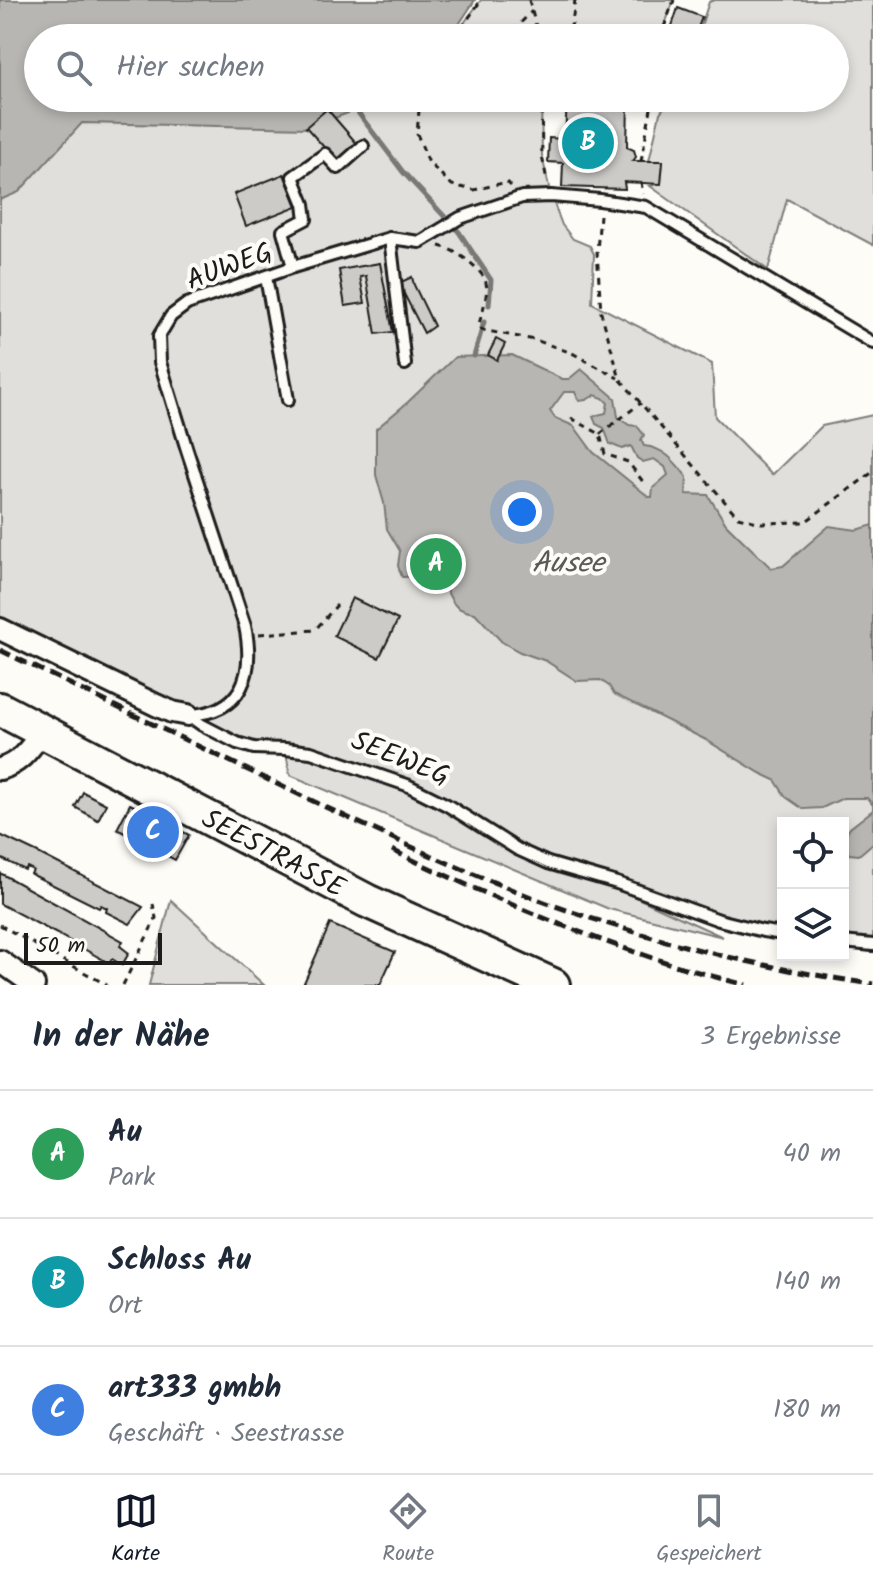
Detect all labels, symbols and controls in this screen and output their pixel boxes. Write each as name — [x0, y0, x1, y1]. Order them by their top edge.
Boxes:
search box — [24, 24, 849, 112]
text: Hier suchen — [116, 44, 265, 92]
icon: search — [52, 46, 96, 90]
pin: B — [562, 113, 614, 173]
street label: AUWEG — [180, 231, 279, 304]
your location — [502, 492, 542, 532]
pin: A — [410, 534, 462, 594]
water label: Ausee — [532, 540, 607, 588]
street label: SEEWEG — [344, 719, 456, 799]
street label: SEESTRASSE — [193, 797, 353, 911]
pin: C — [127, 802, 179, 862]
map controls — [777, 817, 849, 961]
button: locate — [777, 817, 849, 889]
button: layers — [777, 889, 849, 961]
scale bar — [24, 929, 162, 965]
text: 50 m — [36, 929, 85, 964]
text: In der Nähe — [32, 1010, 210, 1064]
text: 3 Ergebnisse — [700, 1016, 841, 1058]
text: Au — [108, 1109, 141, 1157]
text: A — [50, 1133, 66, 1175]
text: 40 m — [783, 1133, 841, 1175]
text: Park — [108, 1157, 155, 1199]
text: Schloss Au — [108, 1237, 251, 1285]
text: B — [50, 1261, 66, 1303]
text: 140 m — [774, 1261, 841, 1303]
text: Ort — [108, 1285, 143, 1327]
text: art333 gmbh — [108, 1365, 281, 1413]
text: C — [50, 1389, 66, 1431]
text: 180 m — [773, 1389, 841, 1431]
text: Geschäft · Seestrasse — [108, 1413, 344, 1455]
tab: Karte — [111, 1489, 160, 1572]
tab: Route — [382, 1489, 434, 1572]
tab: Gespeichert — [656, 1489, 762, 1572]

